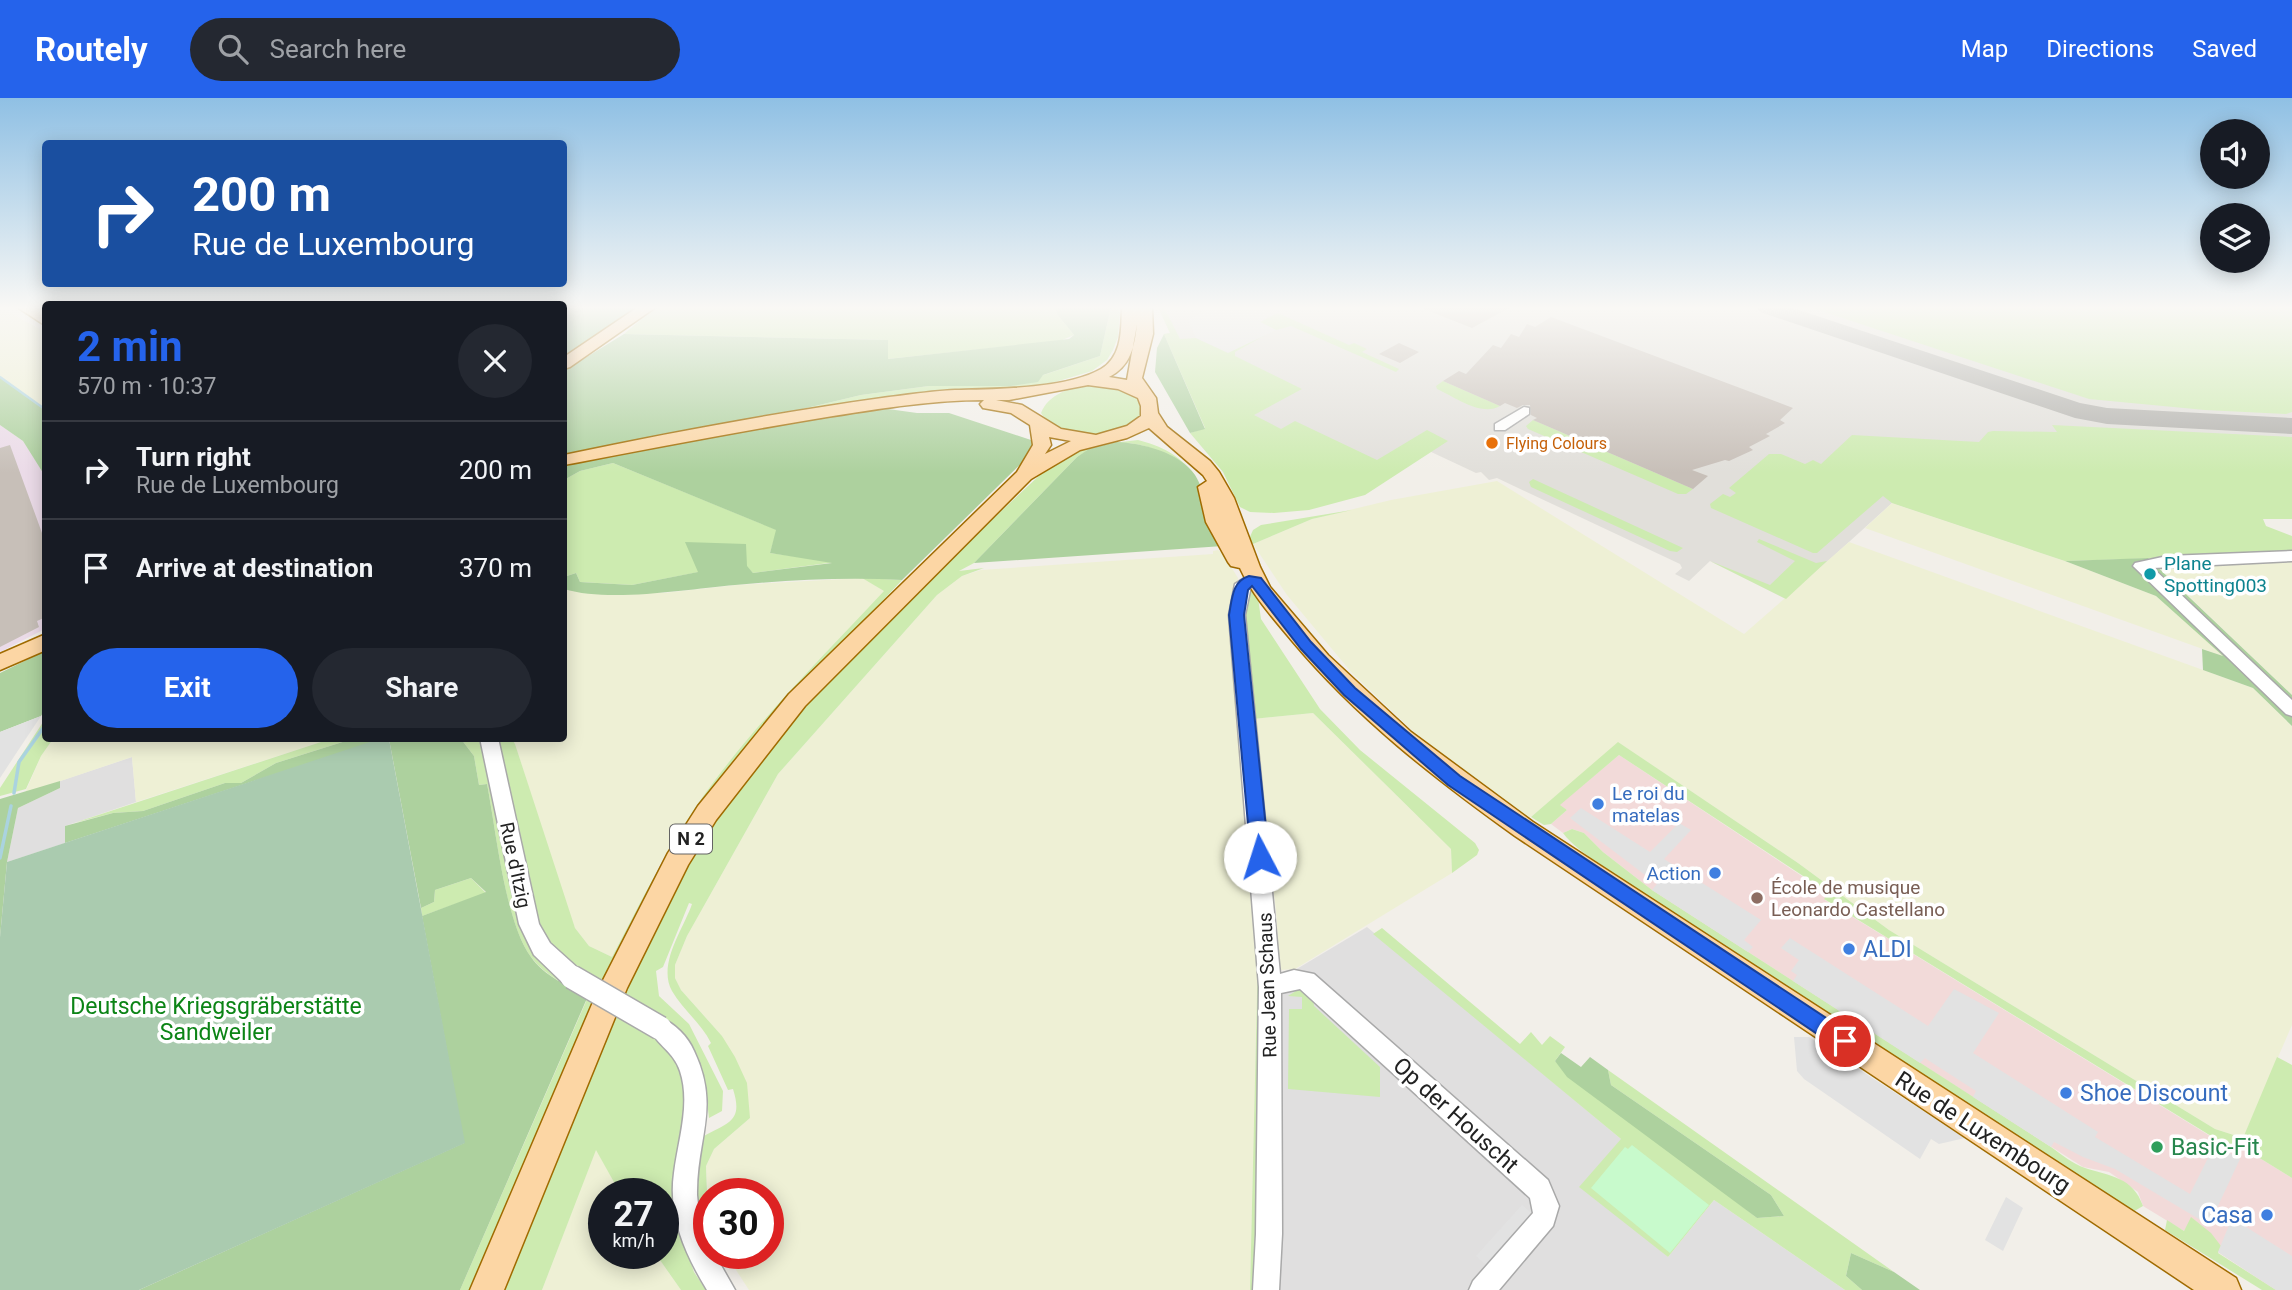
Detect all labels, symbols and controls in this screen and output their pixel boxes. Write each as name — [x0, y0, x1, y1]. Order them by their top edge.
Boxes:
search box — [190, 18, 680, 81]
text: Routely — [35, 30, 148, 69]
icon: search — [214, 30, 252, 68]
text: Search here — [270, 34, 406, 64]
text: Map — [1961, 35, 2008, 63]
text: Directions — [2046, 35, 2154, 63]
text: Saved — [2192, 35, 2257, 63]
map controls — [2200, 119, 2270, 273]
button: sound — [2200, 119, 2270, 189]
text: 200 m — [192, 166, 331, 223]
icon: right — [77, 168, 168, 259]
button: layers — [2200, 203, 2270, 273]
text: Rue de Luxembourg — [192, 225, 474, 263]
text: 2 min — [77, 322, 183, 371]
button: close — [458, 324, 532, 398]
text: 570 m · 10:37 — [77, 373, 216, 400]
place label: Flying Colours — [1506, 434, 1607, 453]
marker: Flying Colours — [1484, 435, 1500, 451]
text: Turn right — [136, 442, 251, 472]
icon: right — [77, 451, 115, 489]
text: 200 m — [459, 455, 532, 485]
text: Rue de Luxembourg — [136, 472, 339, 499]
icon: arrive — [77, 549, 115, 587]
place label: Plane Spotting003 — [2164, 552, 2267, 597]
text: Arrive at destination — [136, 553, 373, 583]
text: 370 m — [459, 553, 532, 583]
marker: Plane Spotting003 — [2142, 566, 2158, 582]
button: Exit — [77, 648, 298, 728]
button: Share — [312, 648, 532, 728]
place label: Le roi du matelas — [1612, 782, 1685, 827]
marker: Le roi du matelas — [1590, 796, 1606, 812]
street label: Rue d'Itzig — [495, 820, 536, 910]
position arrow — [1223, 820, 1297, 894]
road number: N 2 — [670, 824, 712, 854]
place label: Action — [1646, 862, 1701, 885]
marker: Action — [1707, 865, 1723, 881]
place label: École de musique Leonardo Castellano — [1771, 876, 1945, 921]
marker: École de musique Leonardo Castellano — [1749, 890, 1765, 906]
street label: Rue Jean Schaus — [1253, 912, 1282, 1058]
place label: ALDI — [1863, 936, 1912, 963]
marker: ALDI — [1841, 941, 1857, 957]
park label: Deutsche Kriegsgräberstätte Sandweiler — [70, 993, 362, 1046]
pin — [1815, 1011, 1875, 1071]
icon: arrive — [1826, 1022, 1864, 1060]
street label: Op der Houscht — [1387, 1052, 1524, 1179]
street label: Rue de Luxembourg — [1890, 1066, 2075, 1199]
place label: Shoe Discount — [2080, 1080, 2228, 1107]
marker: Shoe Discount — [2058, 1085, 2074, 1101]
place label: Basic-Fit — [2171, 1134, 2260, 1161]
marker: Basic-Fit — [2149, 1139, 2165, 1155]
speed limit sign: 30 — [693, 1178, 784, 1269]
text: 27 — [613, 1194, 654, 1235]
place label: Casa — [2201, 1202, 2253, 1229]
marker: Casa — [2259, 1207, 2275, 1223]
text: km/h — [612, 1230, 655, 1251]

